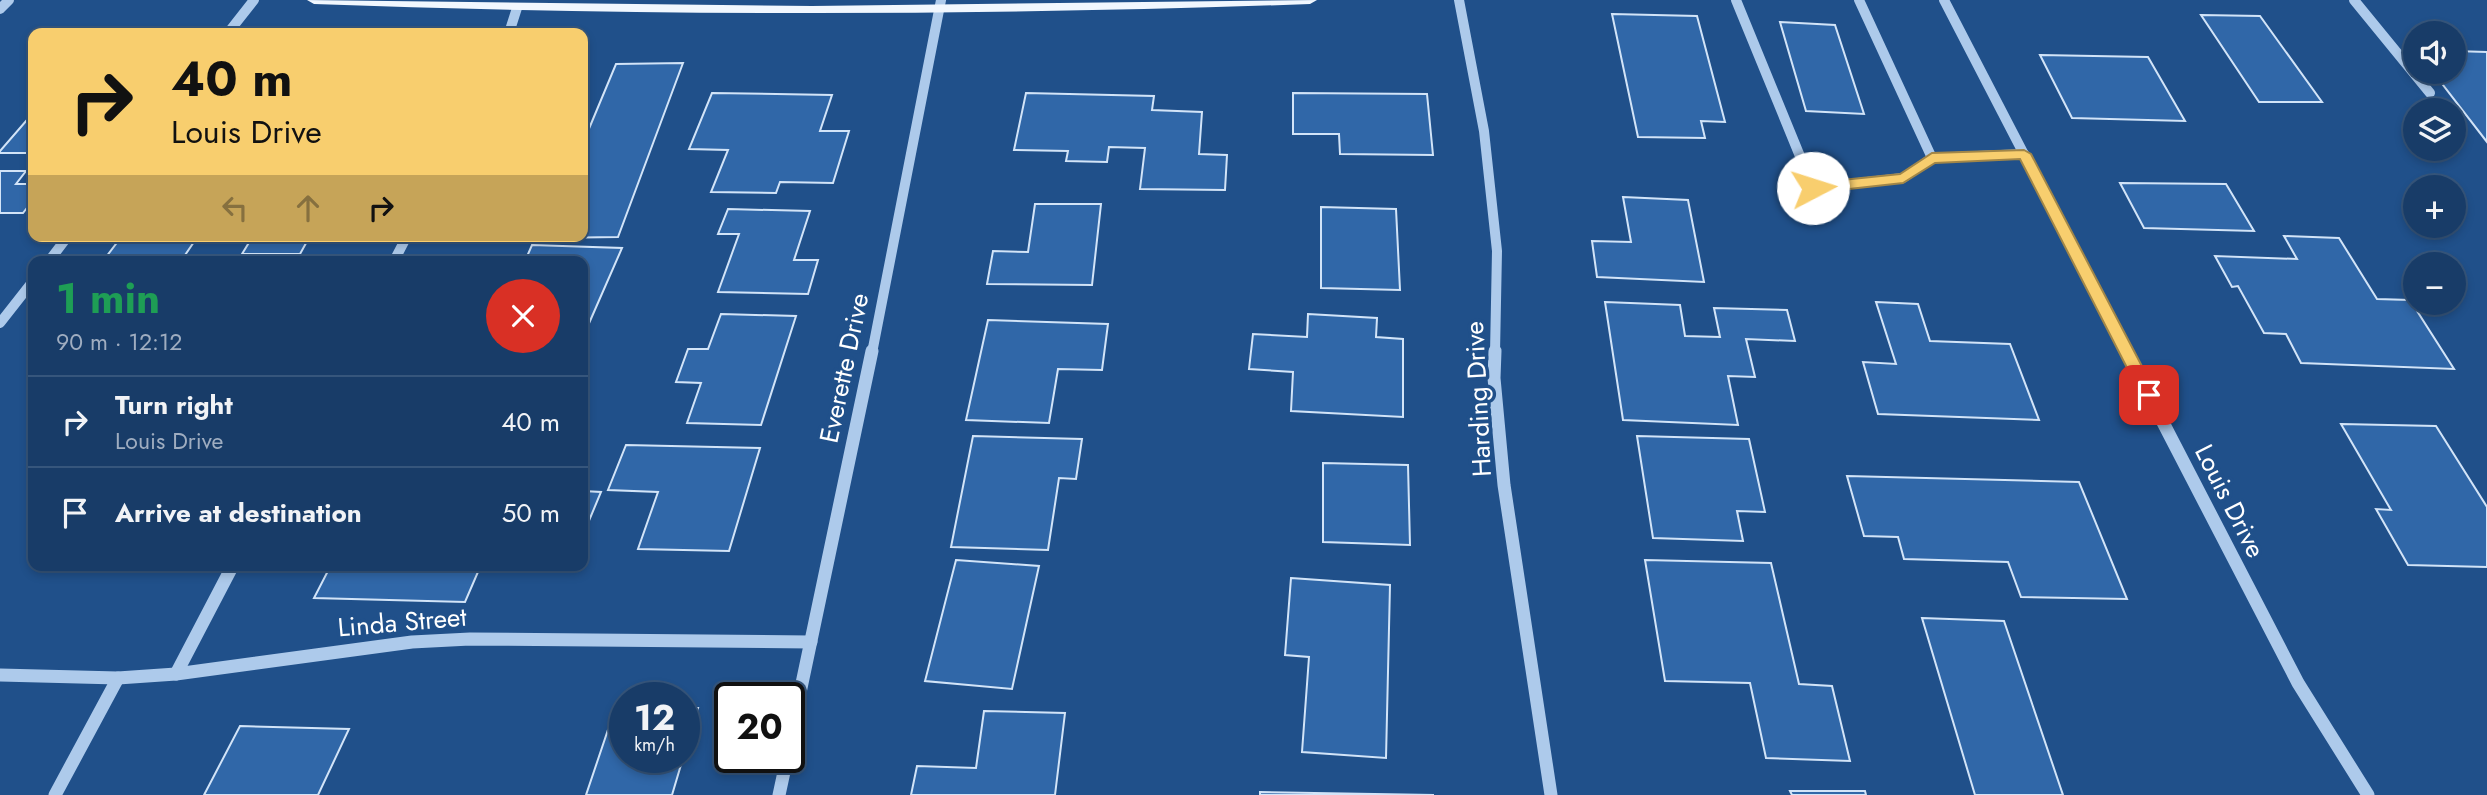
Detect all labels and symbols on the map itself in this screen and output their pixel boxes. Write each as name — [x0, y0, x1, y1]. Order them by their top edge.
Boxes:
position arrow — [1776, 151, 1850, 225]
street label: Everette Drive — [810, 290, 878, 446]
street label: Harding Drive — [1455, 320, 1501, 478]
pin — [2119, 365, 2179, 425]
street label: Louis Drive — [2185, 438, 2275, 564]
street label: Linda Street — [336, 597, 469, 647]
speed limit sign: 20 — [714, 682, 805, 773]

